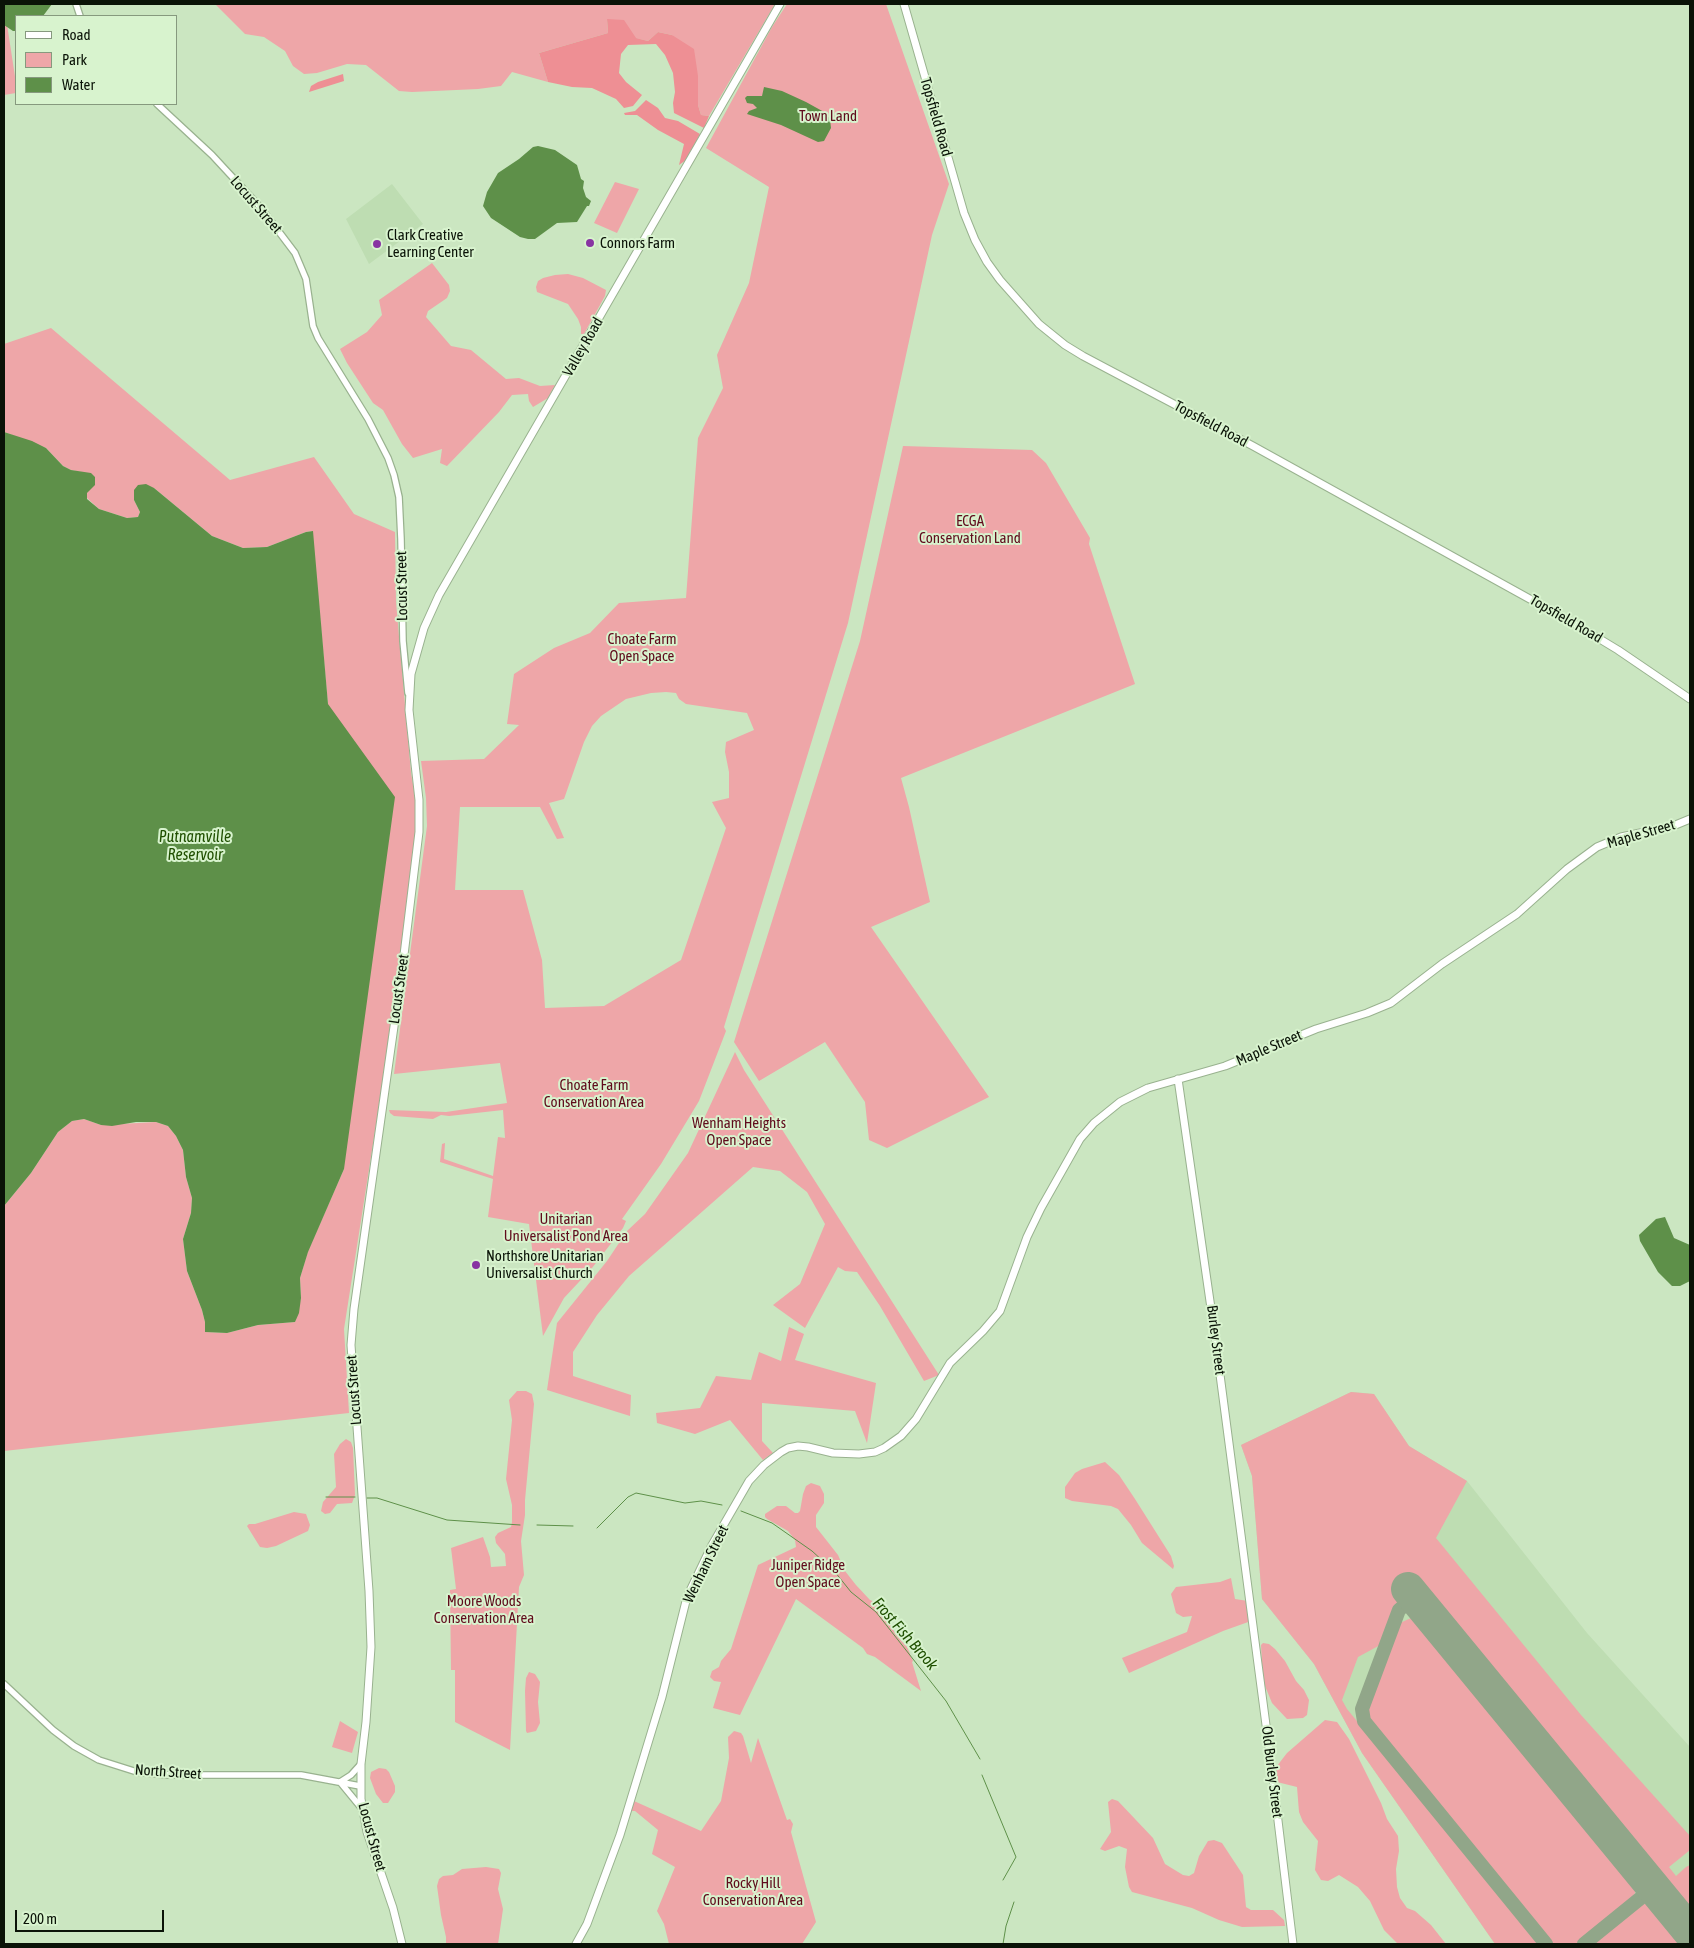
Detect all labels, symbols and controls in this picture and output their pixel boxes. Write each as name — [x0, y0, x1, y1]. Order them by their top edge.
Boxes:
legend — [15, 15, 178, 105]
text: Road — [62, 26, 91, 43]
text: Park — [62, 51, 87, 68]
text: Water — [62, 76, 95, 93]
street label: Topsfield Road — [916, 76, 956, 158]
park label: Town Land — [799, 107, 857, 125]
street label: Locust Street — [226, 173, 286, 237]
place label: Clark Creative Learning Center — [387, 226, 474, 261]
place label: Connors Farm — [600, 234, 675, 252]
marker: Connors Farm — [584, 237, 596, 249]
marker: Clark Creative Learning Center — [371, 238, 383, 250]
street label: Valley Road — [559, 314, 607, 380]
street label: Topsfield Road — [1171, 397, 1251, 451]
park label: ECGA Conservation Land — [919, 512, 1021, 547]
street label: Locust Street — [392, 551, 412, 621]
street label: Topsfield Road — [1526, 591, 1606, 647]
park label: Choate Farm Open Space — [607, 630, 677, 665]
street label: Maple Street — [1605, 816, 1677, 852]
water label: Putnamville Reservoir — [159, 827, 231, 865]
street label: Locust Street — [385, 953, 413, 1025]
street label: Maple Street — [1233, 1026, 1305, 1070]
park label: Choate Farm Conservation Area — [544, 1076, 644, 1111]
park label: Wenham Heights Open Space — [692, 1114, 786, 1149]
park label: Unitarian Universalist Pond Area — [504, 1210, 628, 1245]
place label: Northshore Unitarian Universalist Church — [486, 1247, 604, 1282]
marker: Northshore Unitarian Universalist Church — [470, 1259, 482, 1271]
street label: Burley Street — [1203, 1304, 1229, 1376]
street label: Locust Street — [343, 1354, 365, 1426]
street label: Wenham Street — [679, 1522, 733, 1606]
park label: Juniper Ridge Open Space — [771, 1556, 845, 1591]
park label: Moore Woods Conservation Area — [434, 1592, 534, 1627]
water label: Frost Fish Brook — [868, 1594, 942, 1674]
street label: Old Burley Street — [1257, 1725, 1287, 1819]
street label: North Street — [134, 1761, 202, 1783]
street label: Locust Street — [354, 1801, 390, 1873]
park label: Rocky Hill Conservation Area — [703, 1874, 803, 1909]
scale bar — [18, 1900, 166, 1932]
text: 200 m — [23, 1910, 57, 1927]

